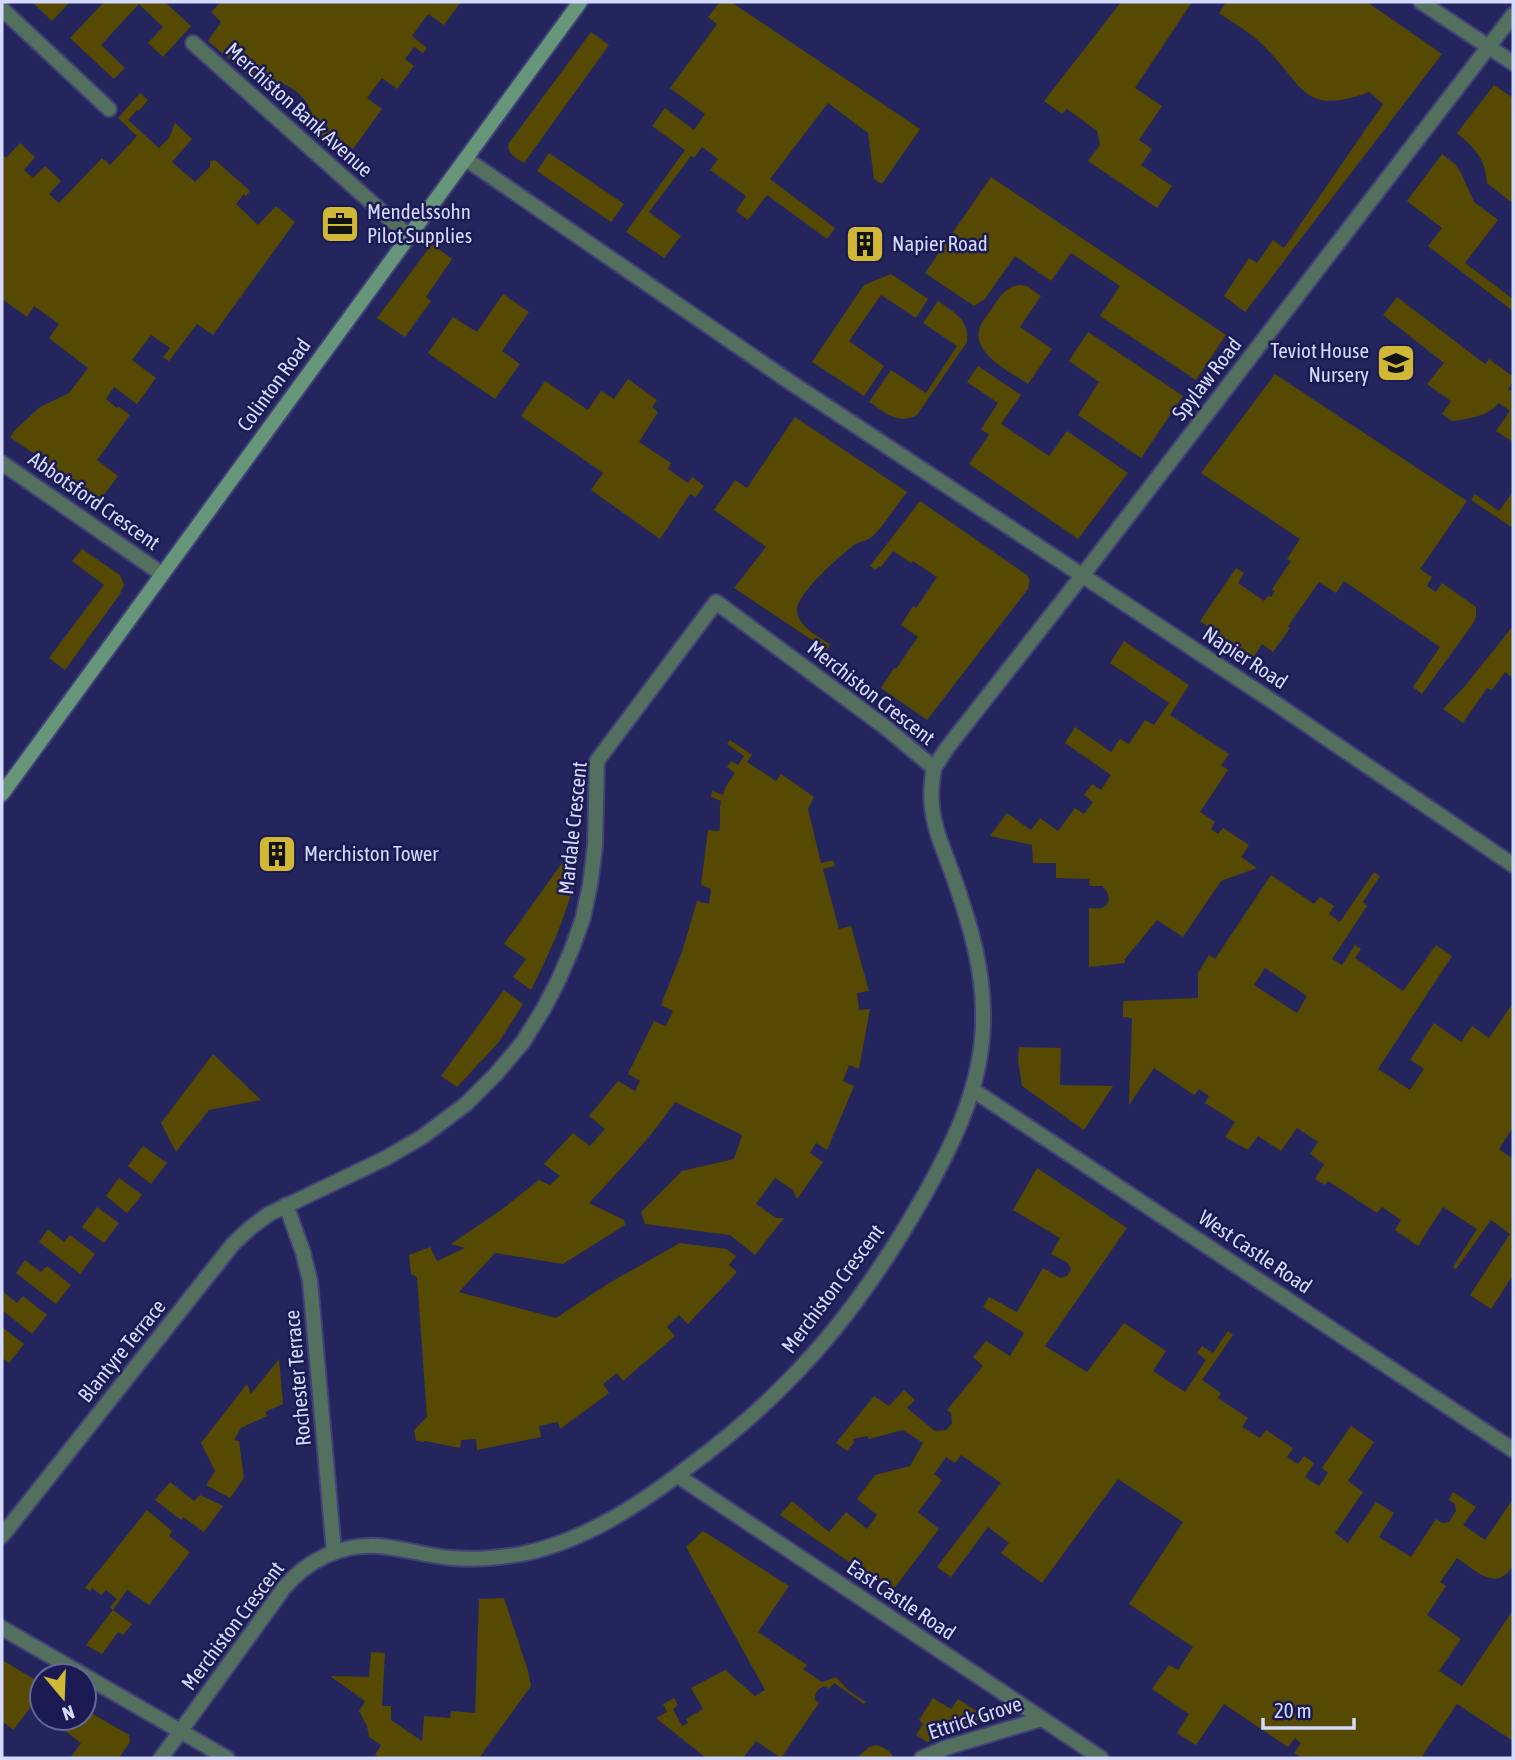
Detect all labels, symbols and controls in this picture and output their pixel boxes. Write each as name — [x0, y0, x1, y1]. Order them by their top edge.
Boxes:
street label: Merchiston Bank Avenue — [221, 37, 378, 181]
place label: Mendelssohn Pilot Supplies — [367, 199, 472, 247]
office icon: Mendelssohn Pilot Supplies — [319, 203, 361, 245]
building icon: Napier Road — [844, 223, 886, 265]
place label: Napier Road — [892, 231, 988, 255]
street label: Spylaw Road — [1167, 332, 1246, 424]
street label: Colinton Road — [232, 333, 315, 435]
place label: Teviot House Nursery — [1270, 338, 1369, 386]
school or university icon: Teviot House Nursery — [1375, 342, 1417, 384]
street label: Abbotsford Crescent — [24, 446, 165, 554]
street label: Napier Road — [1199, 621, 1292, 693]
street label: Merchiston Crescent — [803, 635, 940, 749]
street label: Mardale Crescent — [553, 760, 591, 896]
building icon: Merchiston Tower — [256, 833, 298, 875]
place label: Merchiston Tower — [304, 841, 439, 865]
street label: West Castle Road — [1195, 1205, 1317, 1298]
street label: Merchiston Crescent — [776, 1219, 888, 1357]
street label: Blantyre Terrace — [72, 1294, 170, 1407]
street label: Rochester Terrace — [279, 1309, 315, 1447]
street label: East Castle Road — [843, 1554, 960, 1644]
street label: Merchiston Crescent — [176, 1556, 288, 1694]
north arrow — [28, 1662, 98, 1732]
scale bar — [1263, 1686, 1354, 1730]
street label: Ettrick Grove — [925, 1691, 1024, 1743]
text: 20 m — [1274, 1698, 1312, 1722]
text: N — [60, 1701, 77, 1725]

